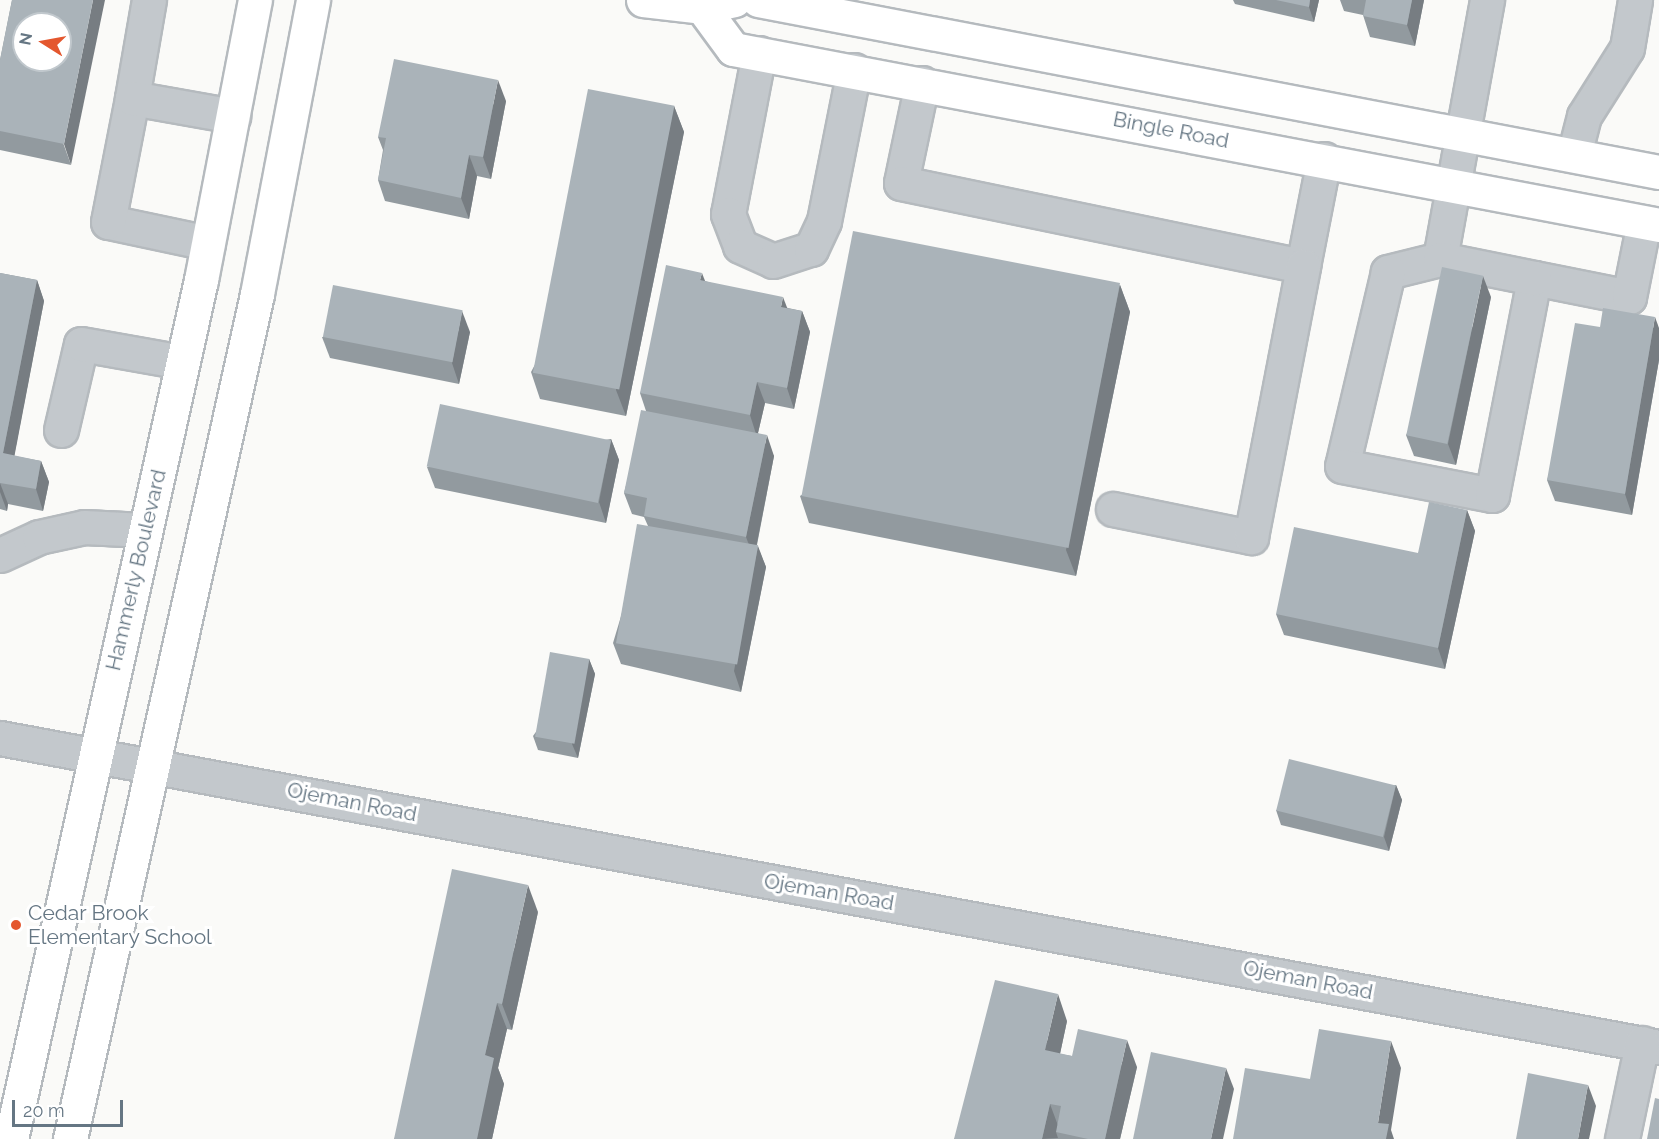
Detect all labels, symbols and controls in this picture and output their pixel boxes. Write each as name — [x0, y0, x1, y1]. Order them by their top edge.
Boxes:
north arrow — [12, 12, 72, 72]
text: N — [15, 31, 36, 47]
street label: Bingle Road — [1111, 106, 1231, 154]
street label: Hammerly Boulevard — [101, 467, 171, 673]
street label: Ojeman Road — [285, 777, 419, 827]
street label: Ojeman Road — [762, 868, 896, 916]
place label: Cedar Brook Elementary School — [28, 900, 212, 950]
marker: Cedar Brook Elementary School — [9, 918, 23, 932]
street label: Ojeman Road — [1241, 955, 1375, 1005]
scale bar — [15, 1088, 126, 1126]
text: 20 m — [23, 1100, 65, 1121]

